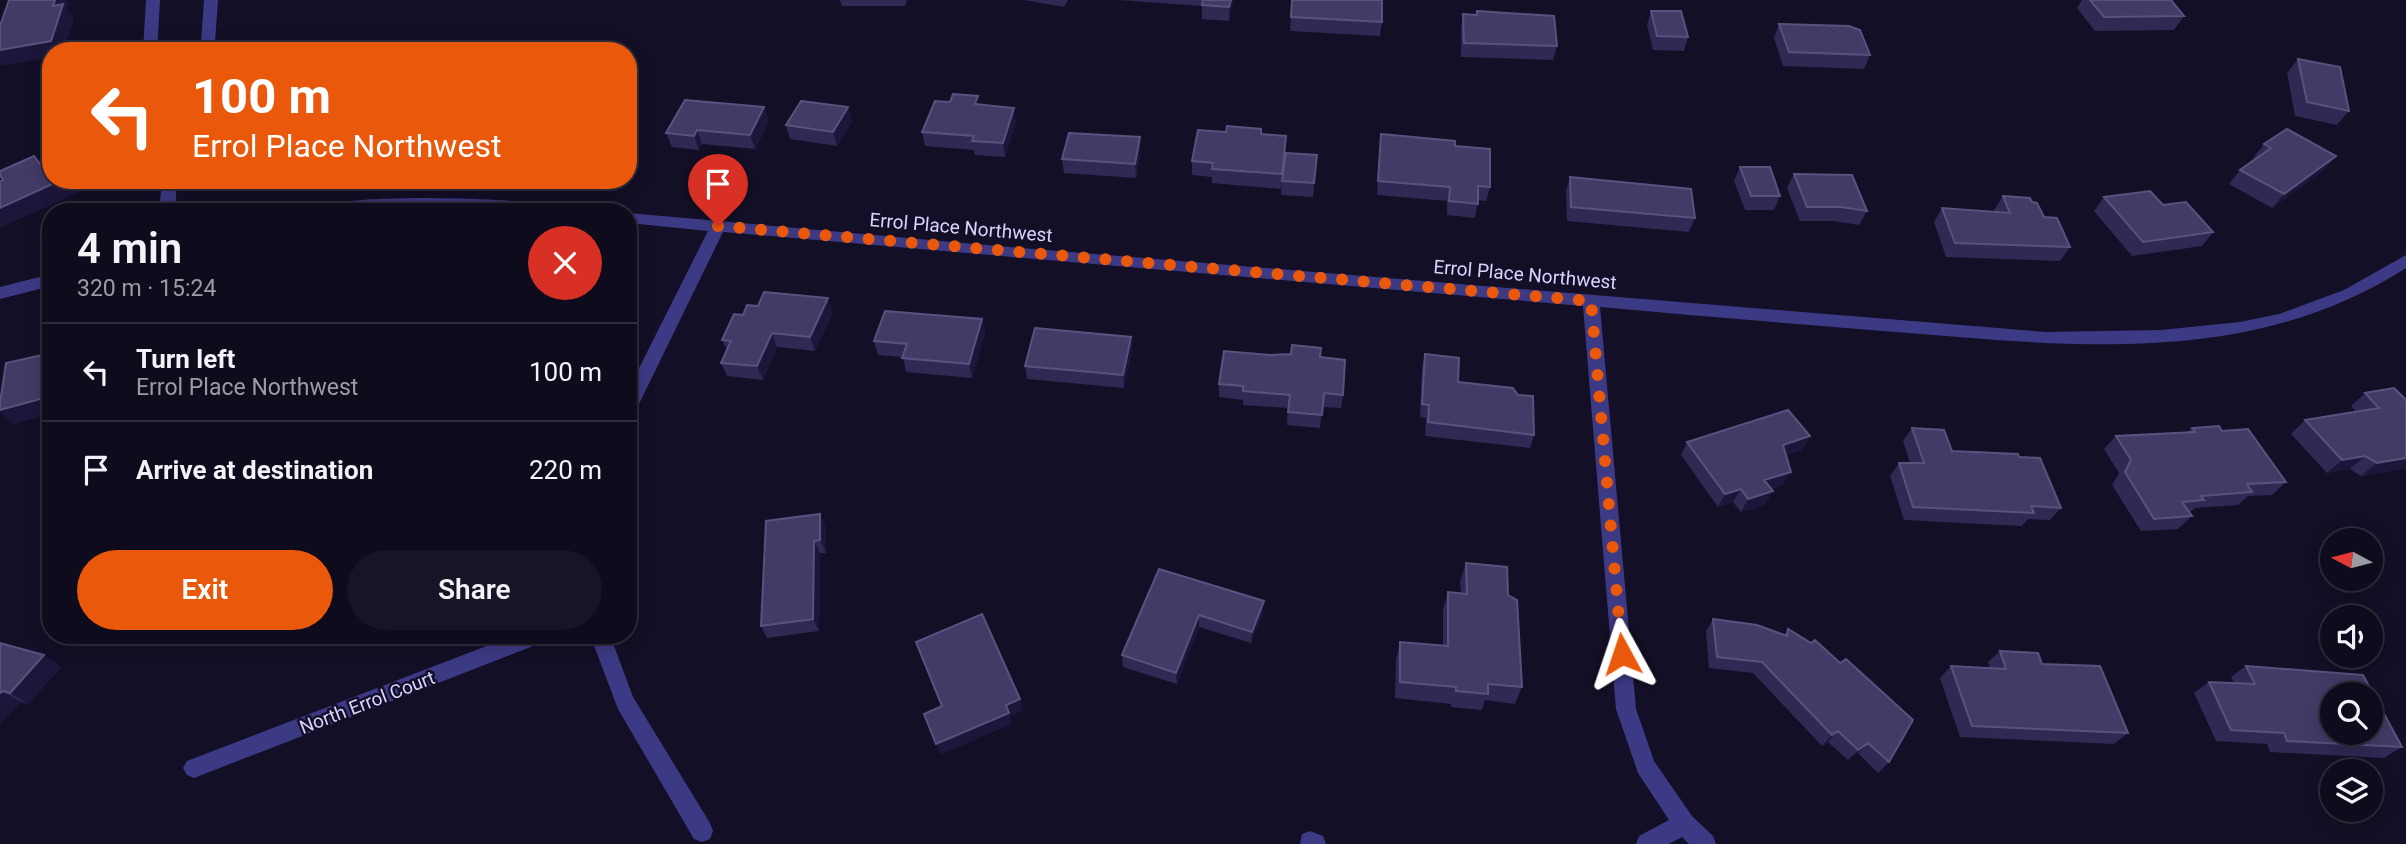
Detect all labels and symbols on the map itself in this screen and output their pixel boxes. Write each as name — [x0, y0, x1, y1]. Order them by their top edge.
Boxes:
pin — [688, 154, 748, 226]
street label: Errol Place Northwest — [868, 208, 1053, 247]
street label: Errol Place Northwest — [1432, 255, 1617, 294]
north arrow — [2320, 528, 2384, 592]
position arrow — [1585, 617, 1659, 691]
street label: North Errol Court — [296, 666, 438, 739]

